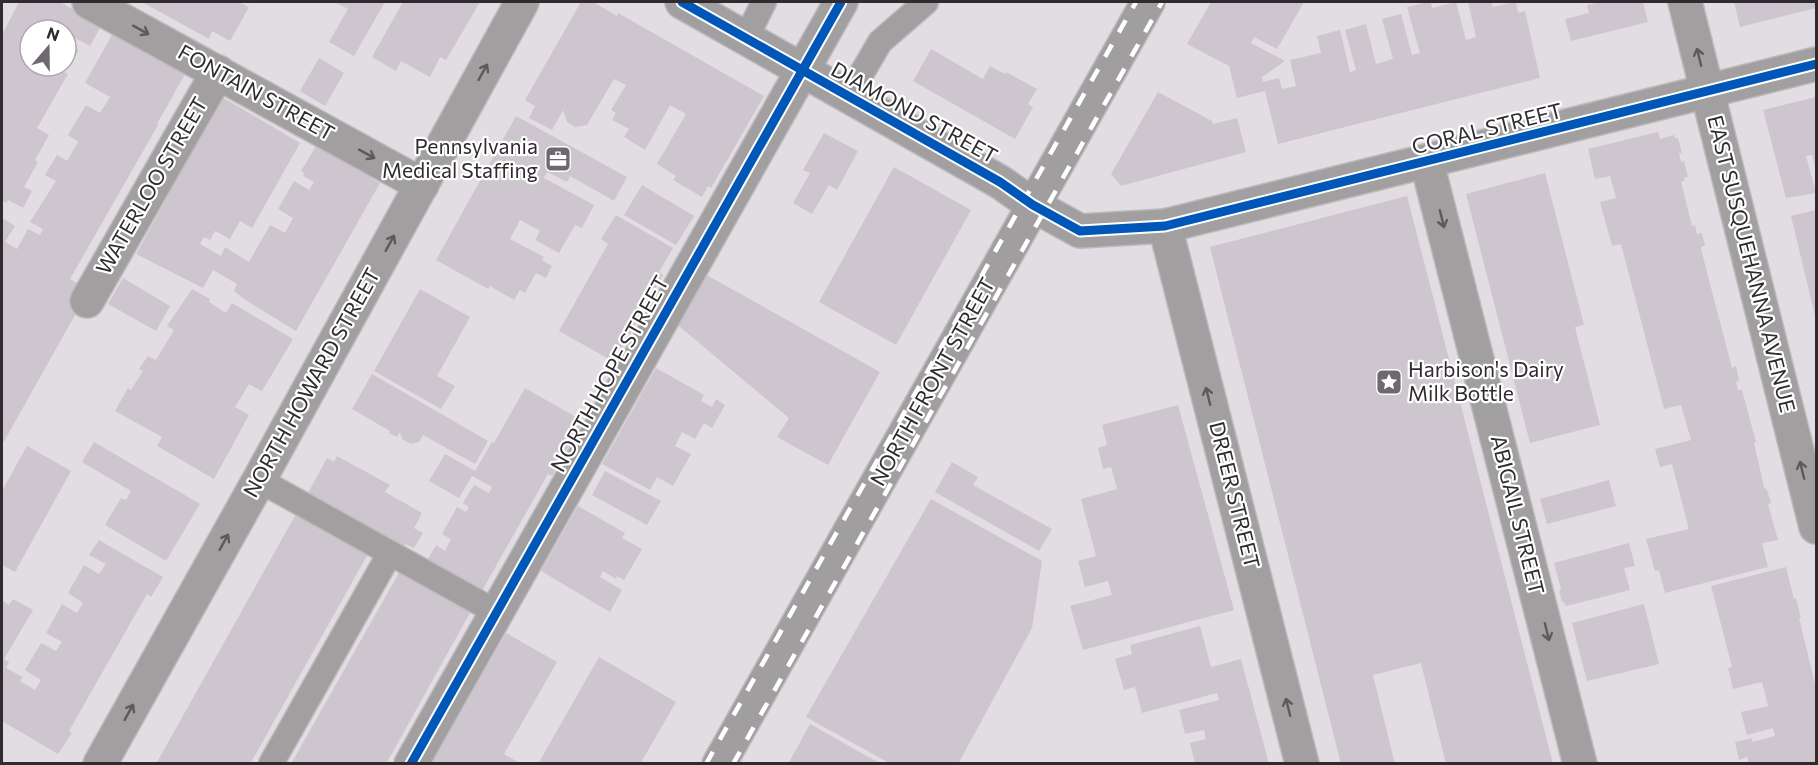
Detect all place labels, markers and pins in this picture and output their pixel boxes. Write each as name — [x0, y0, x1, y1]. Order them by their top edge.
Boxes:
place label: Pennsylvania Medical Staffing — [382, 133, 538, 182]
office icon: Pennsylvania Medical Staffing — [543, 144, 573, 174]
place label: Harbison's Dairy Milk Bottle — [1408, 356, 1564, 405]
place icon: Harbison's Dairy Milk Bottle — [1374, 367, 1404, 397]

